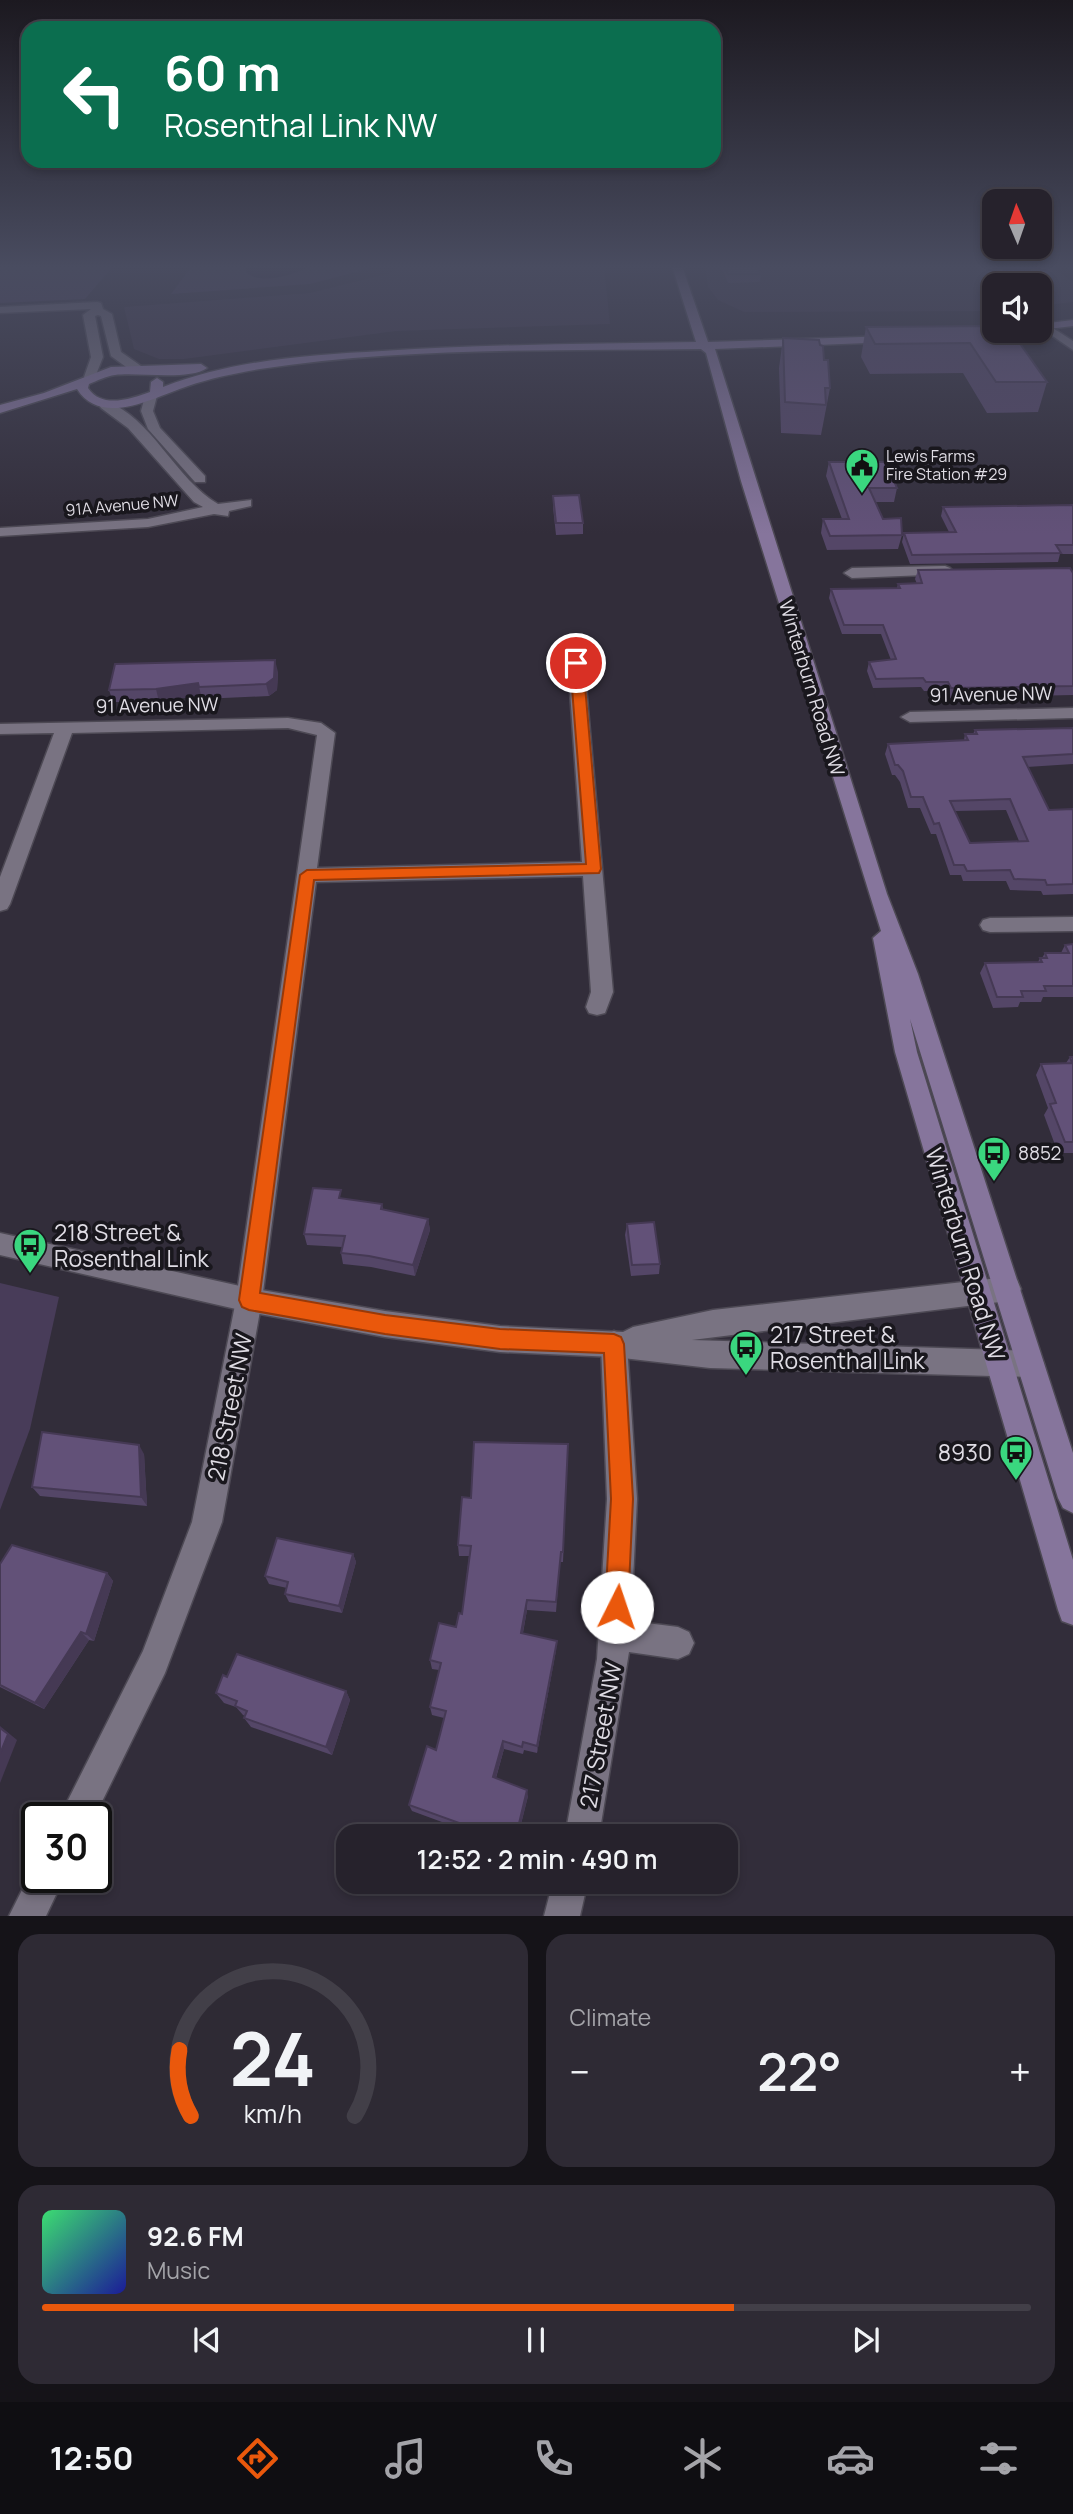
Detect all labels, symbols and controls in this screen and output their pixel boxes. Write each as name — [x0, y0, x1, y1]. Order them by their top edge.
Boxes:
text: 60 m — [164, 39, 281, 106]
icon: left — [49, 49, 140, 140]
text: Rosenthal Link NW — [164, 103, 437, 147]
north arrow — [982, 189, 1052, 259]
map controls — [982, 189, 1052, 343]
button: sound — [982, 273, 1052, 343]
place label: Lewis Farms Fire Station #29 — [886, 445, 1007, 485]
public building icon: Lewis Farms Fire Station #29 — [843, 446, 881, 495]
street label: 91A Avenue NW — [65, 489, 179, 521]
street label: Winterburn Road NW — [773, 597, 851, 779]
pin — [546, 633, 606, 693]
icon: arrive — [557, 644, 595, 682]
street label: 91 Avenue NW — [929, 680, 1053, 708]
street label: 91 Avenue NW — [95, 691, 219, 719]
bus stop icon: 8852 — [975, 1134, 1013, 1183]
place label: 8852 — [1018, 1140, 1061, 1166]
street label: Winterburn Road NW — [918, 1144, 1014, 1365]
place label: 218 Street & Rosenthal Link — [54, 1216, 209, 1274]
bus stop icon: 218 Street & Rosenthal Link — [11, 1226, 49, 1275]
place label: 217 Street & Rosenthal Link — [770, 1318, 925, 1376]
bus stop icon: 217 Street & Rosenthal Link — [727, 1328, 765, 1377]
street label: 218 Street NW — [199, 1330, 259, 1483]
bus stop icon: 8930 — [997, 1433, 1035, 1482]
place label: 8930 — [938, 1436, 992, 1468]
position arrow — [580, 1570, 654, 1644]
street label: 217 Street NW — [571, 1659, 629, 1810]
speed limit sign: 30 — [21, 1802, 112, 1893]
text: 12:52 · 2 min · 490 m — [417, 1841, 657, 1877]
text: Climate — [570, 2001, 651, 2033]
text: 24 — [230, 2009, 316, 2109]
text: 22° — [757, 2036, 842, 2107]
text: − — [570, 2045, 590, 2097]
text: + — [1009, 2045, 1031, 2097]
text: km/h — [244, 2096, 302, 2131]
text: 92.6 FM — [147, 2218, 244, 2254]
text: Music — [147, 2254, 210, 2286]
icon: previous — [188, 2321, 226, 2359]
icon: pause — [517, 2321, 555, 2359]
icon: next — [847, 2321, 885, 2359]
icon: directions — [233, 2434, 282, 2483]
icon: music — [381, 2434, 430, 2483]
icon: phone — [529, 2434, 578, 2483]
icon: climate — [678, 2434, 727, 2483]
icon: car — [826, 2434, 875, 2483]
icon: filters — [974, 2434, 1023, 2483]
text: 12:50 — [50, 2436, 133, 2480]

